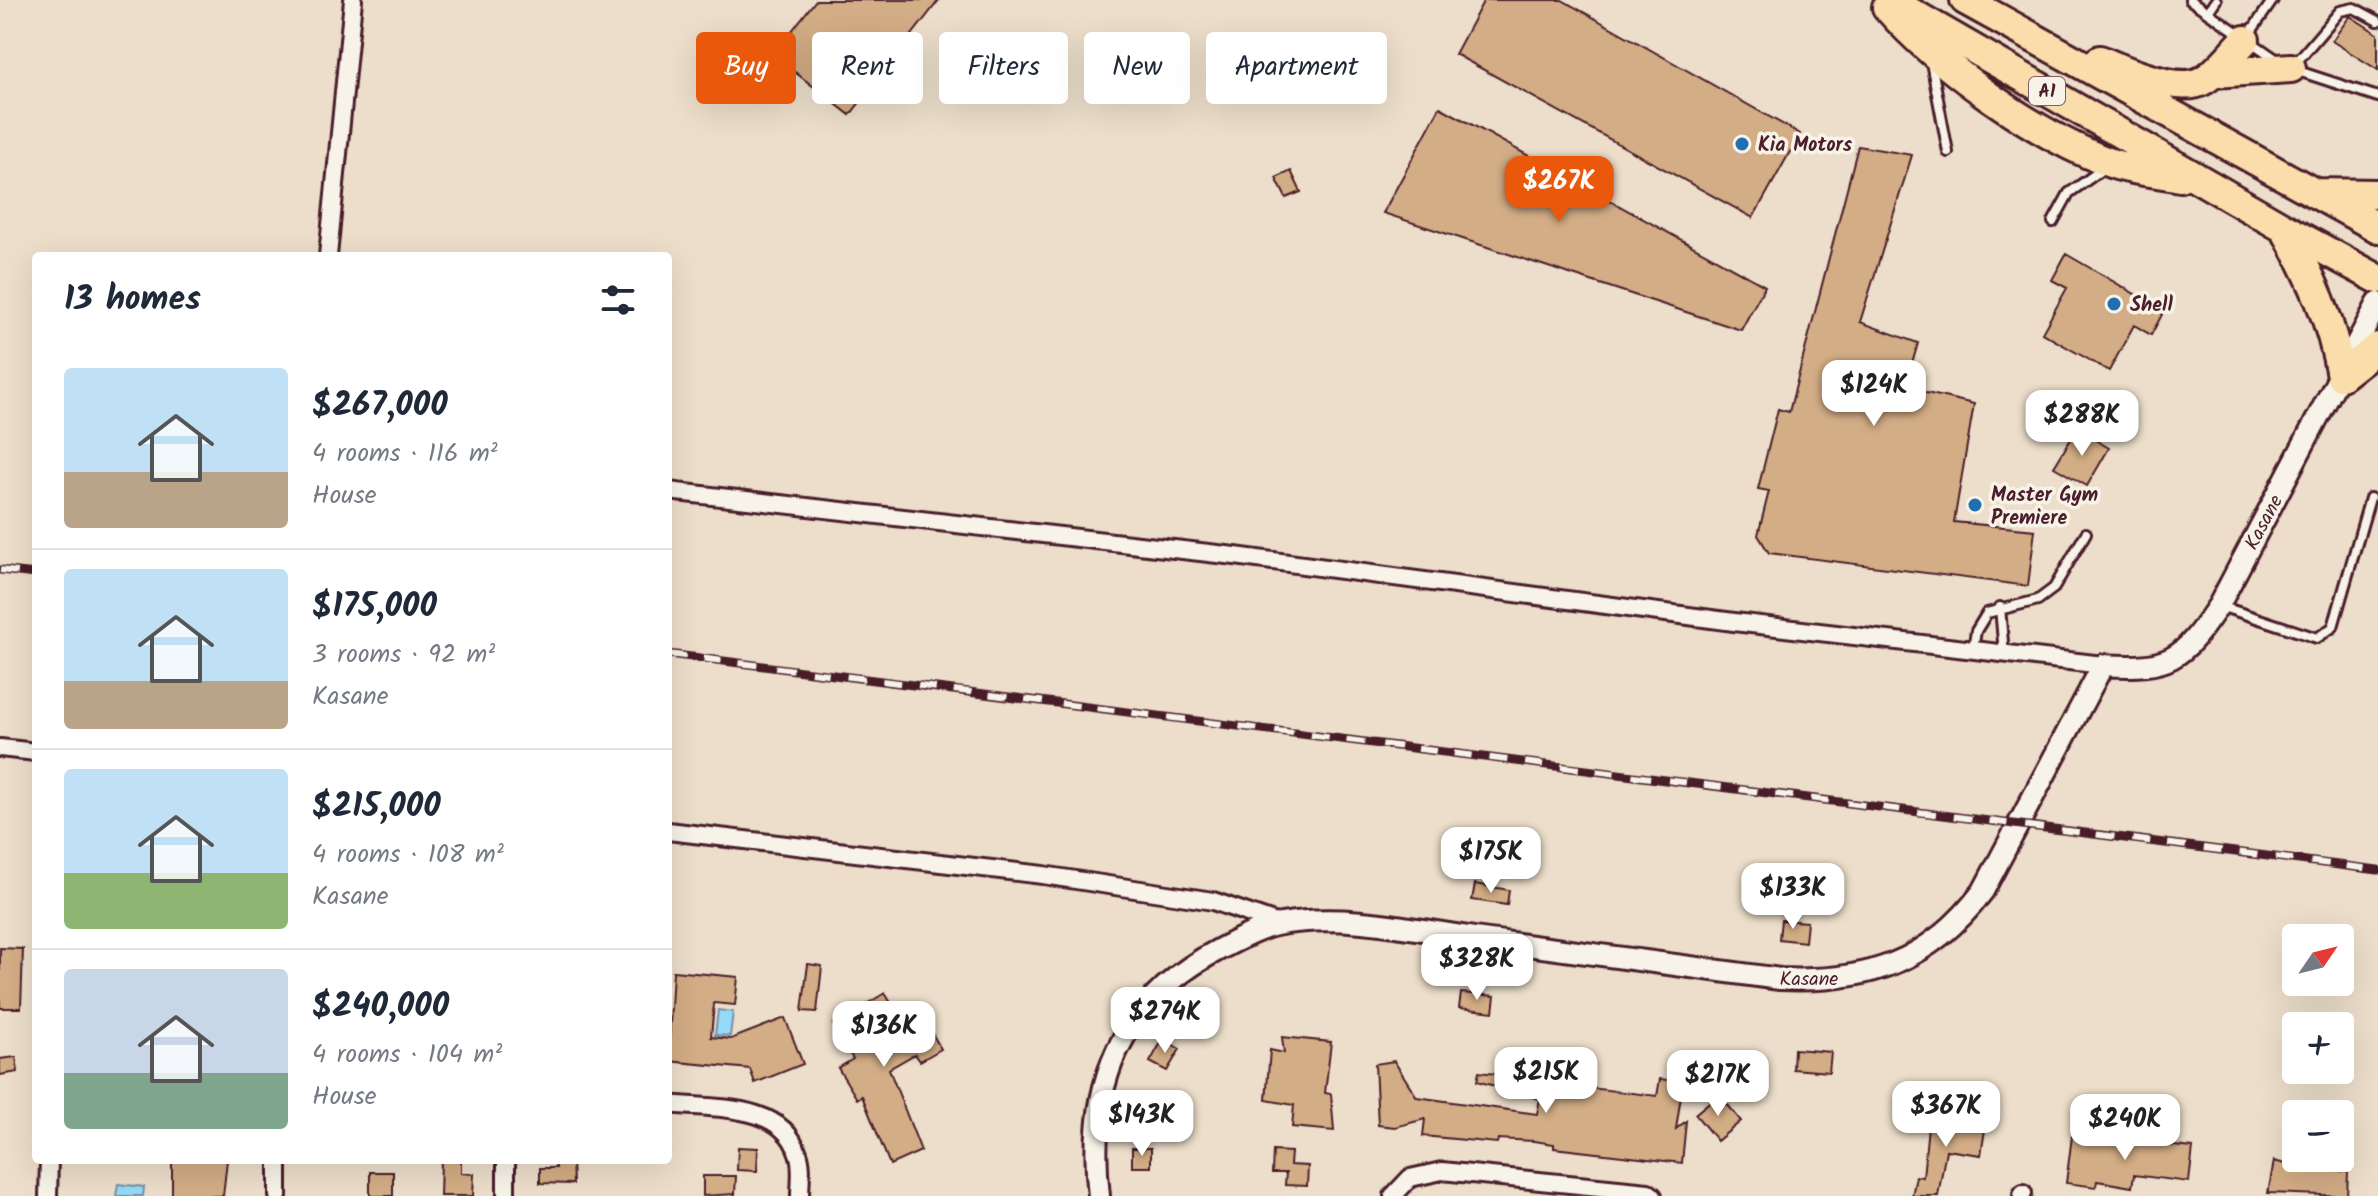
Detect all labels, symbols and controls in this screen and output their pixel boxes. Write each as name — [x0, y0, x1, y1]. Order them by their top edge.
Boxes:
chip: Buy — [696, 32, 796, 104]
chip: Rent — [812, 32, 923, 104]
chip: Filters — [939, 32, 1068, 104]
chip: New — [1084, 32, 1190, 104]
chip: Apartment — [1206, 32, 1387, 104]
road number: A1 — [2029, 77, 2065, 105]
place label: Kia Motors — [1758, 130, 1853, 162]
marker: Kia Motors — [1733, 135, 1751, 153]
pin: $267K — [1503, 156, 1615, 224]
text: $267K — [1523, 161, 1595, 203]
text: 13 homes — [64, 273, 201, 327]
icon: filters — [596, 278, 640, 322]
place label: Shell — [2130, 290, 2173, 322]
marker: Shell — [2105, 295, 2123, 313]
pin: $124K — [1818, 360, 1930, 428]
text: $124K — [1840, 365, 1908, 407]
text: $267,000 — [312, 379, 448, 433]
pin: $288K — [2026, 390, 2138, 458]
text: $288K — [2044, 395, 2120, 437]
icon: home — [128, 400, 224, 496]
text: 4 rooms · 116 m² — [312, 433, 498, 475]
text: House — [312, 475, 376, 517]
place label: Master Gym Premiere — [1991, 480, 2098, 535]
street label: Kasane — [2237, 489, 2293, 556]
marker: Master Gym Premiere — [1966, 496, 1984, 514]
text: $175,000 — [312, 580, 437, 634]
icon: home — [128, 601, 224, 697]
text: 3 rooms · 92 m² — [312, 634, 495, 676]
text: Kasane — [312, 676, 388, 718]
text: $215,000 — [312, 780, 441, 834]
icon: home — [128, 801, 224, 897]
pin: $175K — [1435, 827, 1547, 895]
text: $175K — [1459, 832, 1523, 874]
text: 4 rooms · 108 m² — [312, 834, 504, 876]
pin: $133K — [1737, 863, 1849, 931]
text: $133K — [1759, 868, 1827, 910]
text: Kasane — [312, 876, 388, 918]
north arrow — [2282, 924, 2354, 996]
map controls — [2282, 924, 2354, 1172]
pin: $328K — [1421, 934, 1533, 1002]
text: $328K — [1439, 939, 1515, 981]
street label: Kasane — [1780, 964, 1838, 996]
text: $240,000 — [312, 980, 449, 1034]
pin: $274K — [1109, 987, 1221, 1055]
text: $274K — [1129, 992, 1201, 1034]
icon: home — [128, 1001, 224, 1097]
pin: $136K — [828, 1001, 940, 1069]
text: $136K — [850, 1006, 918, 1048]
button: + — [2282, 1012, 2354, 1084]
text: 4 rooms · 104 m² — [312, 1034, 502, 1076]
pin: $215K — [1490, 1047, 1602, 1115]
pin: $217K — [1662, 1050, 1774, 1118]
text: $215K — [1512, 1052, 1580, 1094]
text: $217K — [1685, 1055, 1751, 1097]
text: House — [312, 1076, 376, 1118]
pin: $367K — [1890, 1081, 2002, 1149]
text: $367K — [1910, 1086, 1982, 1128]
pin: $143K — [1086, 1090, 1198, 1158]
pin: $240K — [2069, 1094, 2181, 1162]
text: $143K — [1108, 1095, 1176, 1137]
text: $240K — [2088, 1099, 2162, 1141]
button: − — [2282, 1100, 2354, 1172]

